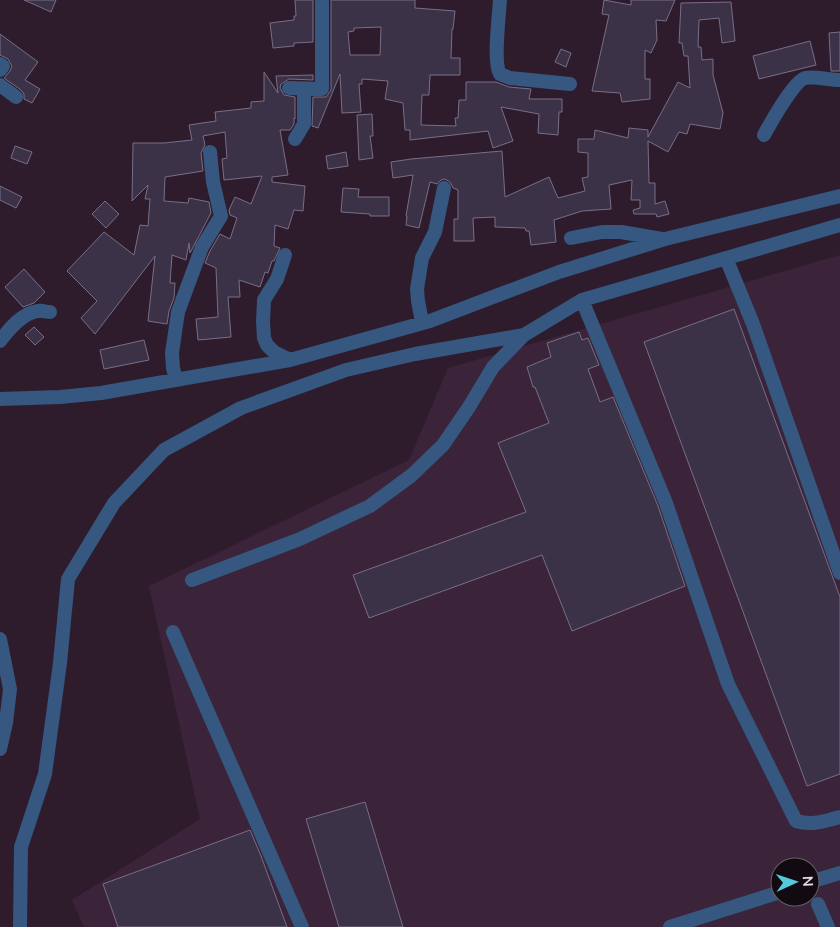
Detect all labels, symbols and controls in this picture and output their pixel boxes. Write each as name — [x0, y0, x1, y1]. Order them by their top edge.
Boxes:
north arrow — [770, 857, 820, 907]
text: N — [799, 876, 817, 887]

